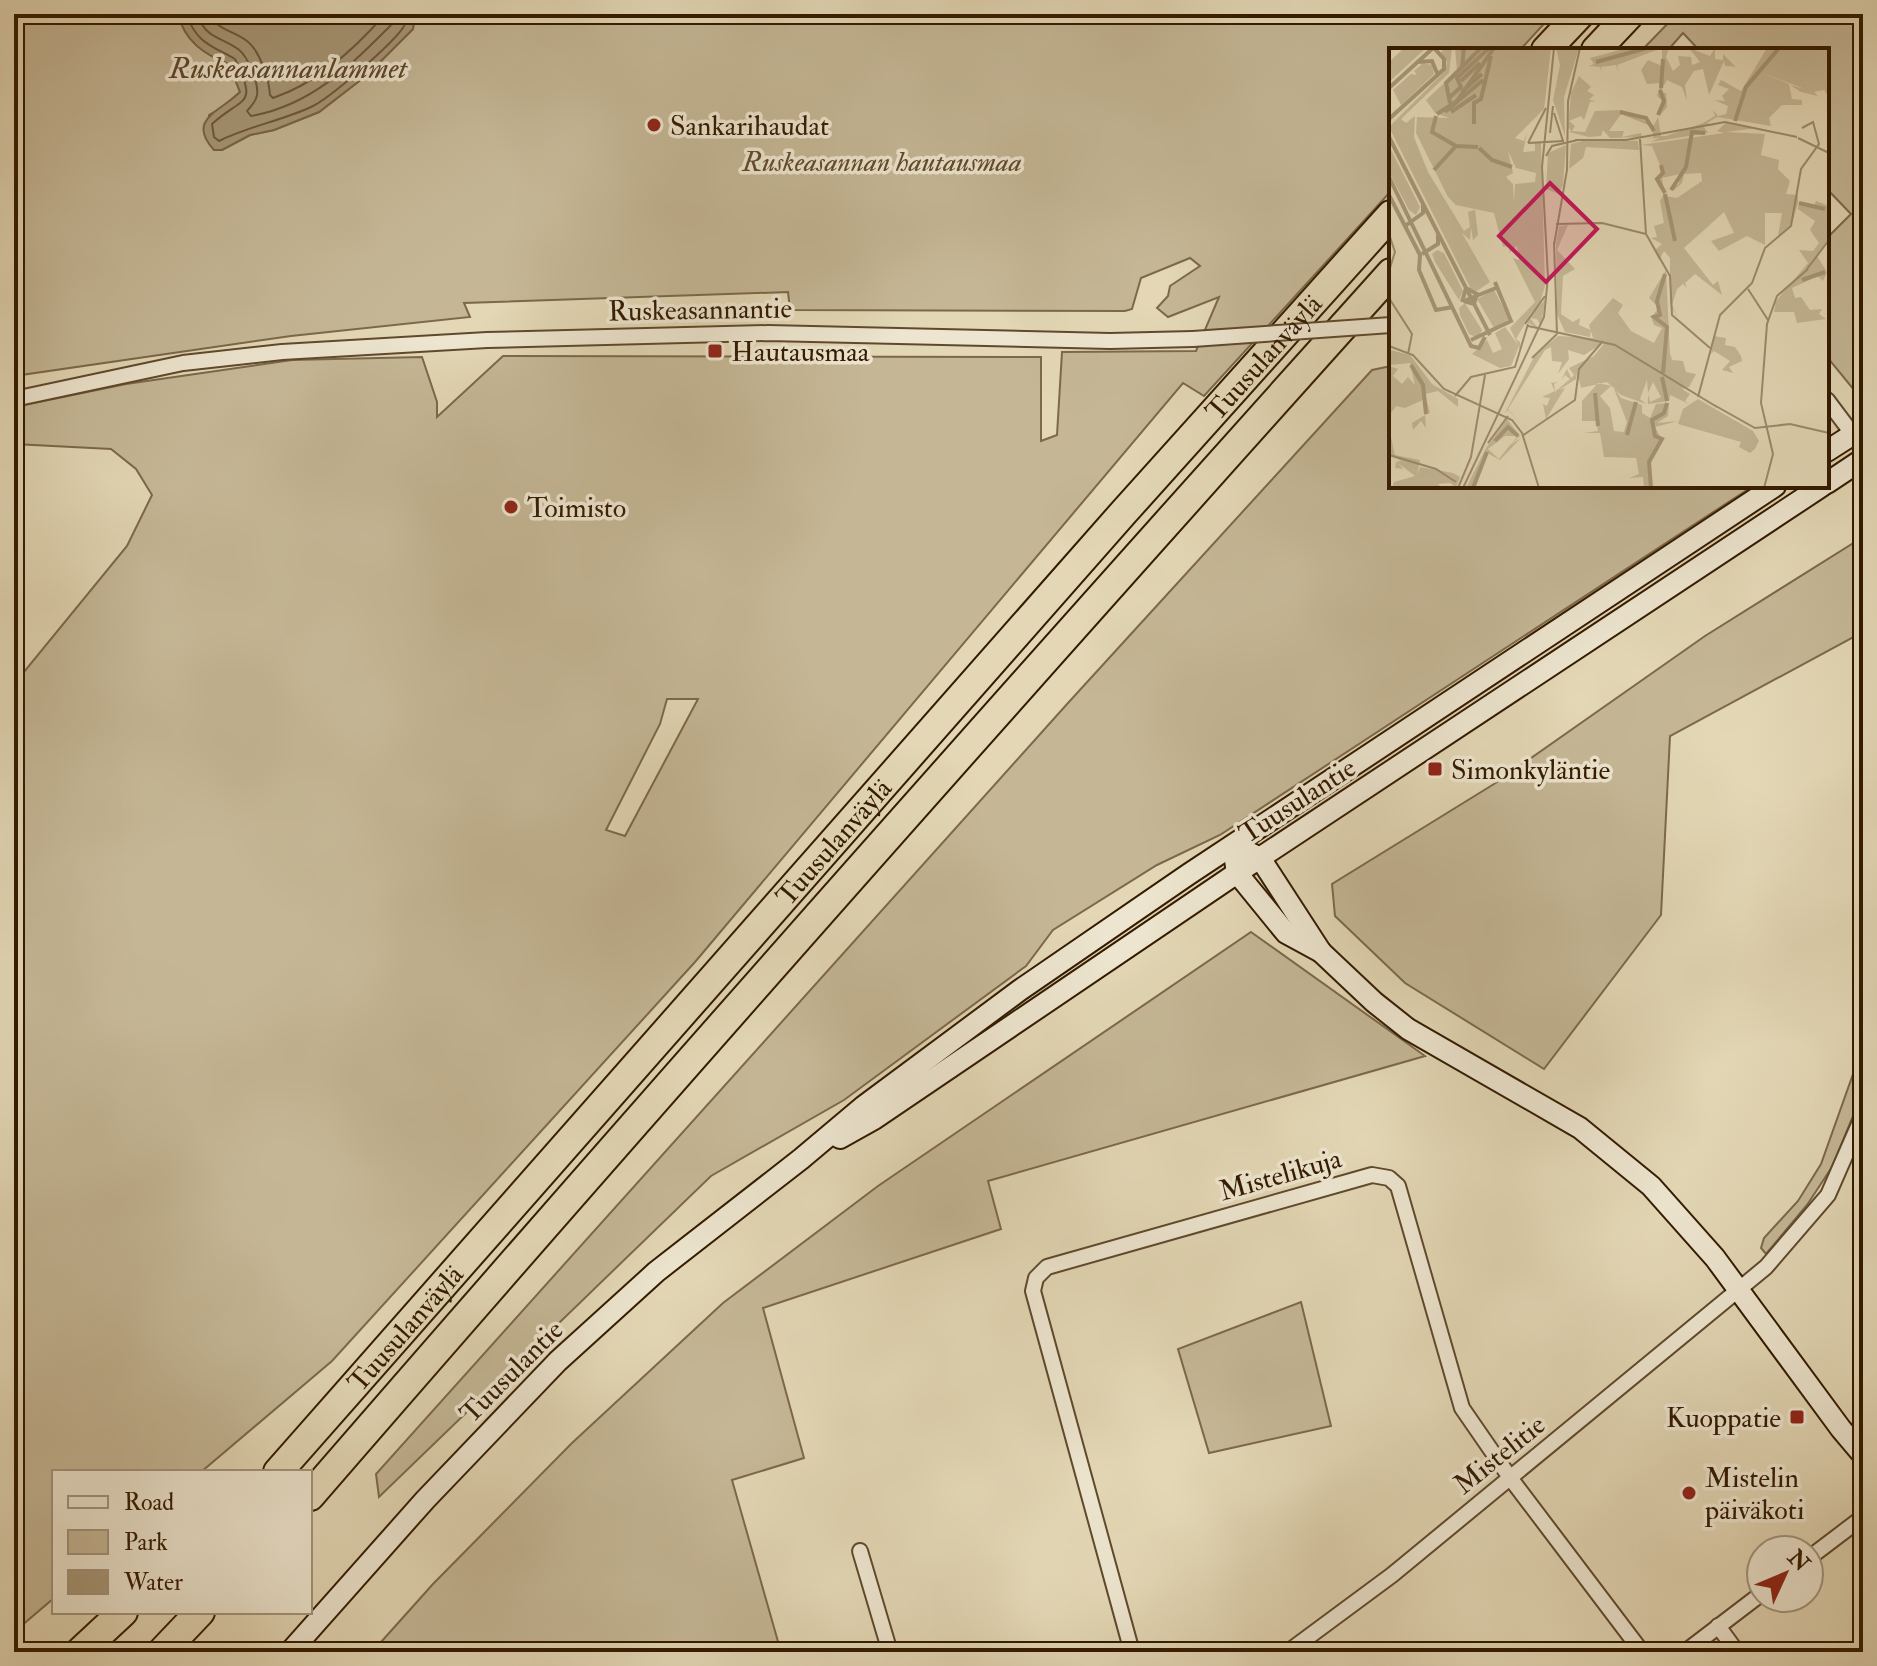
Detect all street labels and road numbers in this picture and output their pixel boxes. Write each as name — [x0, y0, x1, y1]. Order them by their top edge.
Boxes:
street label: Tuusulanväylä — [1199, 287, 1331, 428]
street label: Ruskeasannantie — [608, 291, 793, 330]
street label: Tuusulantie — [1233, 750, 1363, 852]
street label: Tuusulanväylä — [769, 772, 900, 914]
street label: Mistelikuja — [1215, 1141, 1346, 1210]
street label: Tuusulanväylä — [341, 1258, 472, 1400]
street label: Tuusulantie — [453, 1313, 571, 1431]
street label: Mistelitie — [1447, 1408, 1553, 1503]

